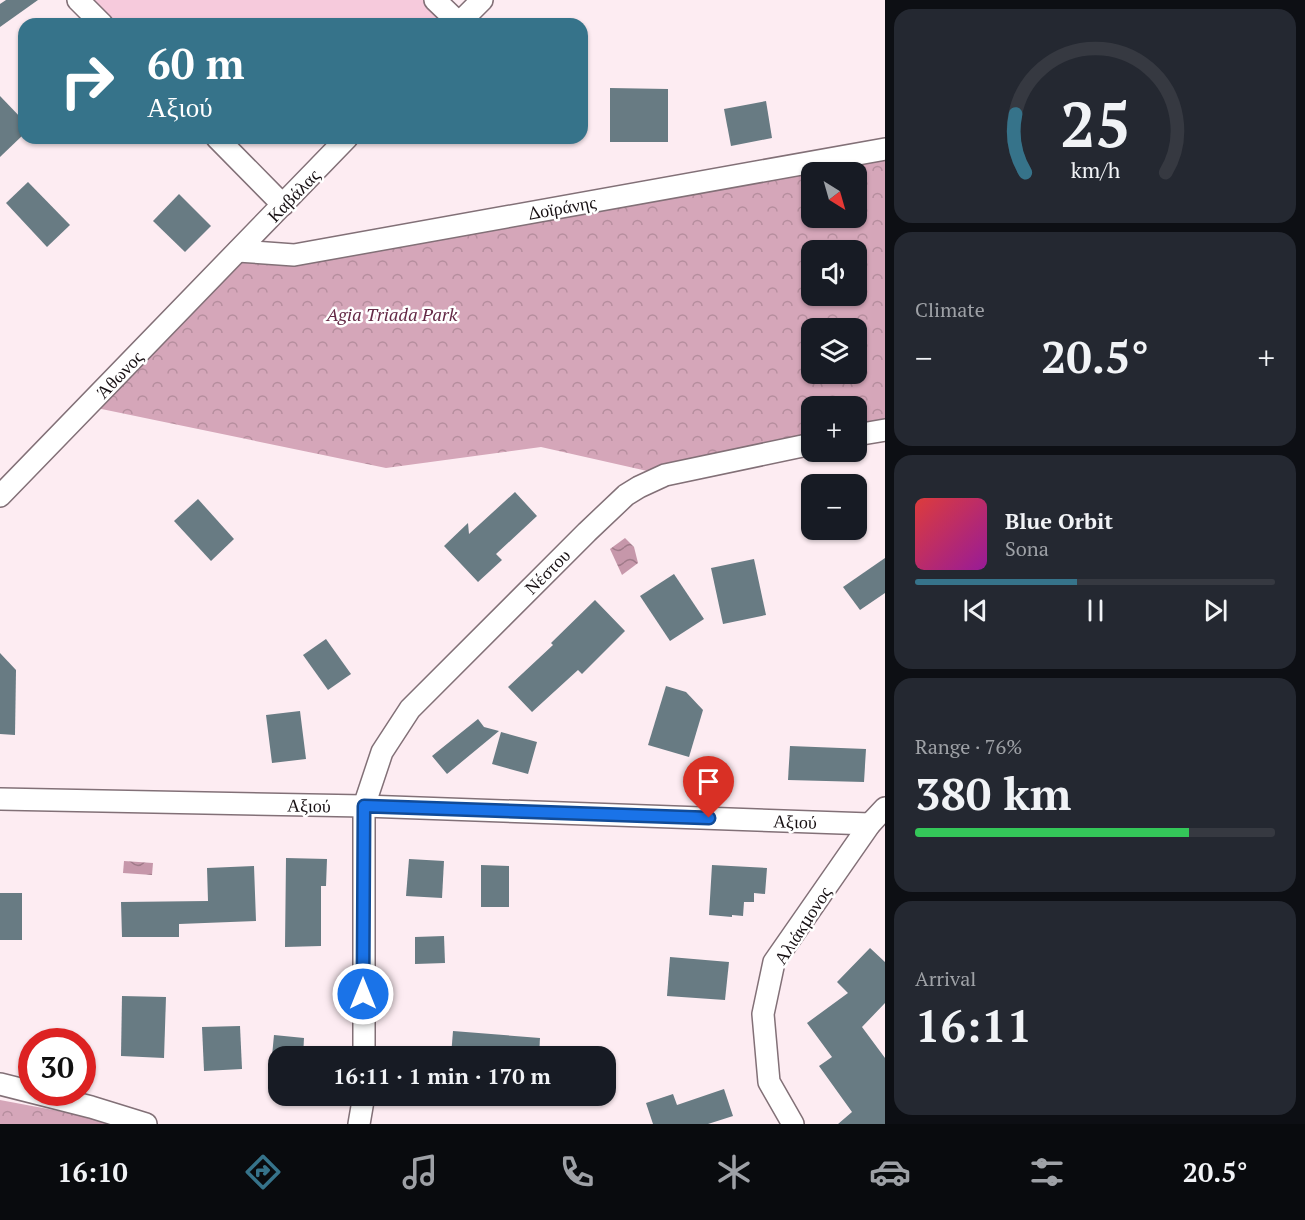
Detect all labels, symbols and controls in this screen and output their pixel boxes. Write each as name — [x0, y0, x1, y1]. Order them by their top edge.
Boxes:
text: 60 m — [147, 35, 245, 91]
icon: right — [48, 42, 126, 120]
text: 25 — [1060, 82, 1130, 165]
text: Αξιού — [147, 89, 213, 125]
text: km/h — [1070, 156, 1120, 184]
north arrow — [801, 162, 867, 228]
map controls — [801, 162, 867, 540]
street label: Καβάλας — [262, 163, 324, 227]
street label: Δοϊράνης — [526, 189, 598, 225]
button: sound — [801, 240, 867, 306]
text: Climate — [915, 296, 985, 323]
park label: Agia Triada Park — [326, 302, 458, 326]
button: layers — [801, 318, 867, 384]
text: 20.5° — [1041, 326, 1149, 386]
text: − — [915, 336, 933, 379]
text: + — [1257, 336, 1275, 379]
street label: Άθωνος — [90, 345, 148, 403]
button: + — [801, 396, 867, 462]
button: − — [801, 474, 867, 540]
text: Blue Orbit — [1005, 506, 1113, 535]
text: Sona — [1005, 535, 1049, 562]
street label: Νέστου — [519, 543, 575, 599]
icon: previous — [959, 594, 992, 627]
icon: pause — [1079, 594, 1112, 627]
icon: next — [1199, 594, 1232, 627]
text: Range · 76% — [915, 733, 1022, 760]
pin — [683, 756, 734, 818]
text: 380 km — [915, 763, 1071, 823]
icon: arrive — [692, 765, 725, 798]
street label: Αξιού — [287, 793, 331, 817]
street label: Αξιού — [773, 808, 817, 834]
street label: Αλιάκμονος — [768, 881, 836, 969]
position arrow — [331, 962, 395, 1026]
text: Arrival — [915, 965, 976, 992]
text: 16:11 — [915, 995, 1032, 1055]
speed limit sign: 30 — [18, 1028, 96, 1106]
text: 16:11 · 1 min · 170 m — [333, 1061, 551, 1090]
icon: directions — [242, 1151, 284, 1193]
icon: music — [399, 1151, 441, 1193]
icon: phone — [556, 1151, 598, 1193]
icon: climate — [713, 1151, 755, 1193]
icon: car — [869, 1151, 911, 1193]
icon: filters — [1026, 1151, 1068, 1193]
text: 16:10 — [57, 1154, 128, 1190]
text: 20.5° — [1183, 1154, 1248, 1190]

